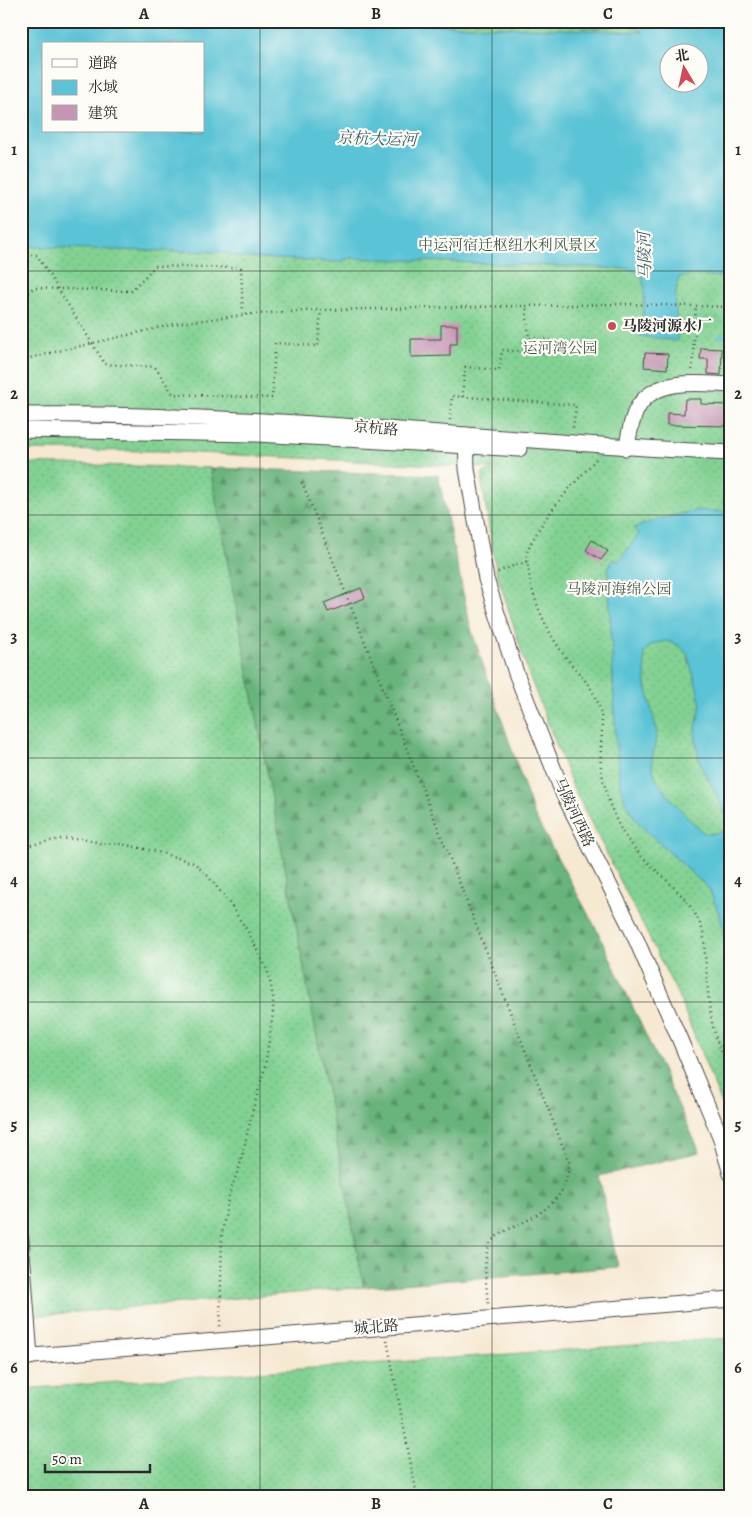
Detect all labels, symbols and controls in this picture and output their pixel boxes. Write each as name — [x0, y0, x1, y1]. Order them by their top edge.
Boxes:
text: A — [138, 3, 150, 25]
text: B — [371, 3, 381, 25]
text: C — [603, 3, 613, 25]
legend — [42, 42, 205, 132]
north arrow — [660, 42, 710, 92]
text: 北 — [674, 45, 690, 66]
text: 道路 — [88, 53, 118, 73]
text: 水域 — [88, 77, 118, 97]
text: 建筑 — [88, 103, 118, 123]
water label: 京杭大运河 — [337, 127, 420, 151]
text: 1 — [11, 139, 17, 161]
text: 1 — [735, 139, 741, 161]
water label: 马陵河 — [633, 229, 657, 280]
park label: 中运河宿迁枢纽水利风景区 — [418, 235, 598, 255]
place label: 马陵河源水厂 — [622, 316, 712, 336]
marker: 马陵河源水厂 — [606, 320, 618, 332]
park label: 运河湾公园 — [522, 338, 598, 358]
text: 2 — [10, 383, 18, 405]
text: 2 — [734, 383, 742, 405]
street label: 京杭路 — [353, 416, 399, 440]
park label: 马陵河海绵公园 — [566, 579, 672, 599]
text: 3 — [11, 626, 18, 648]
text: 3 — [735, 626, 742, 648]
street label: 马陵河西路 — [549, 774, 599, 850]
text: 4 — [10, 870, 18, 892]
text: 4 — [734, 870, 742, 892]
text: 5 — [11, 1114, 18, 1136]
text: 5 — [735, 1114, 742, 1136]
street label: 城北路 — [353, 1315, 399, 1339]
text: 6 — [10, 1357, 18, 1379]
text: 6 — [734, 1357, 742, 1379]
scale bar — [45, 1442, 150, 1474]
text: 50 m — [52, 1449, 82, 1469]
text: A — [138, 1493, 150, 1515]
text: B — [371, 1493, 381, 1515]
text: C — [603, 1493, 613, 1515]

